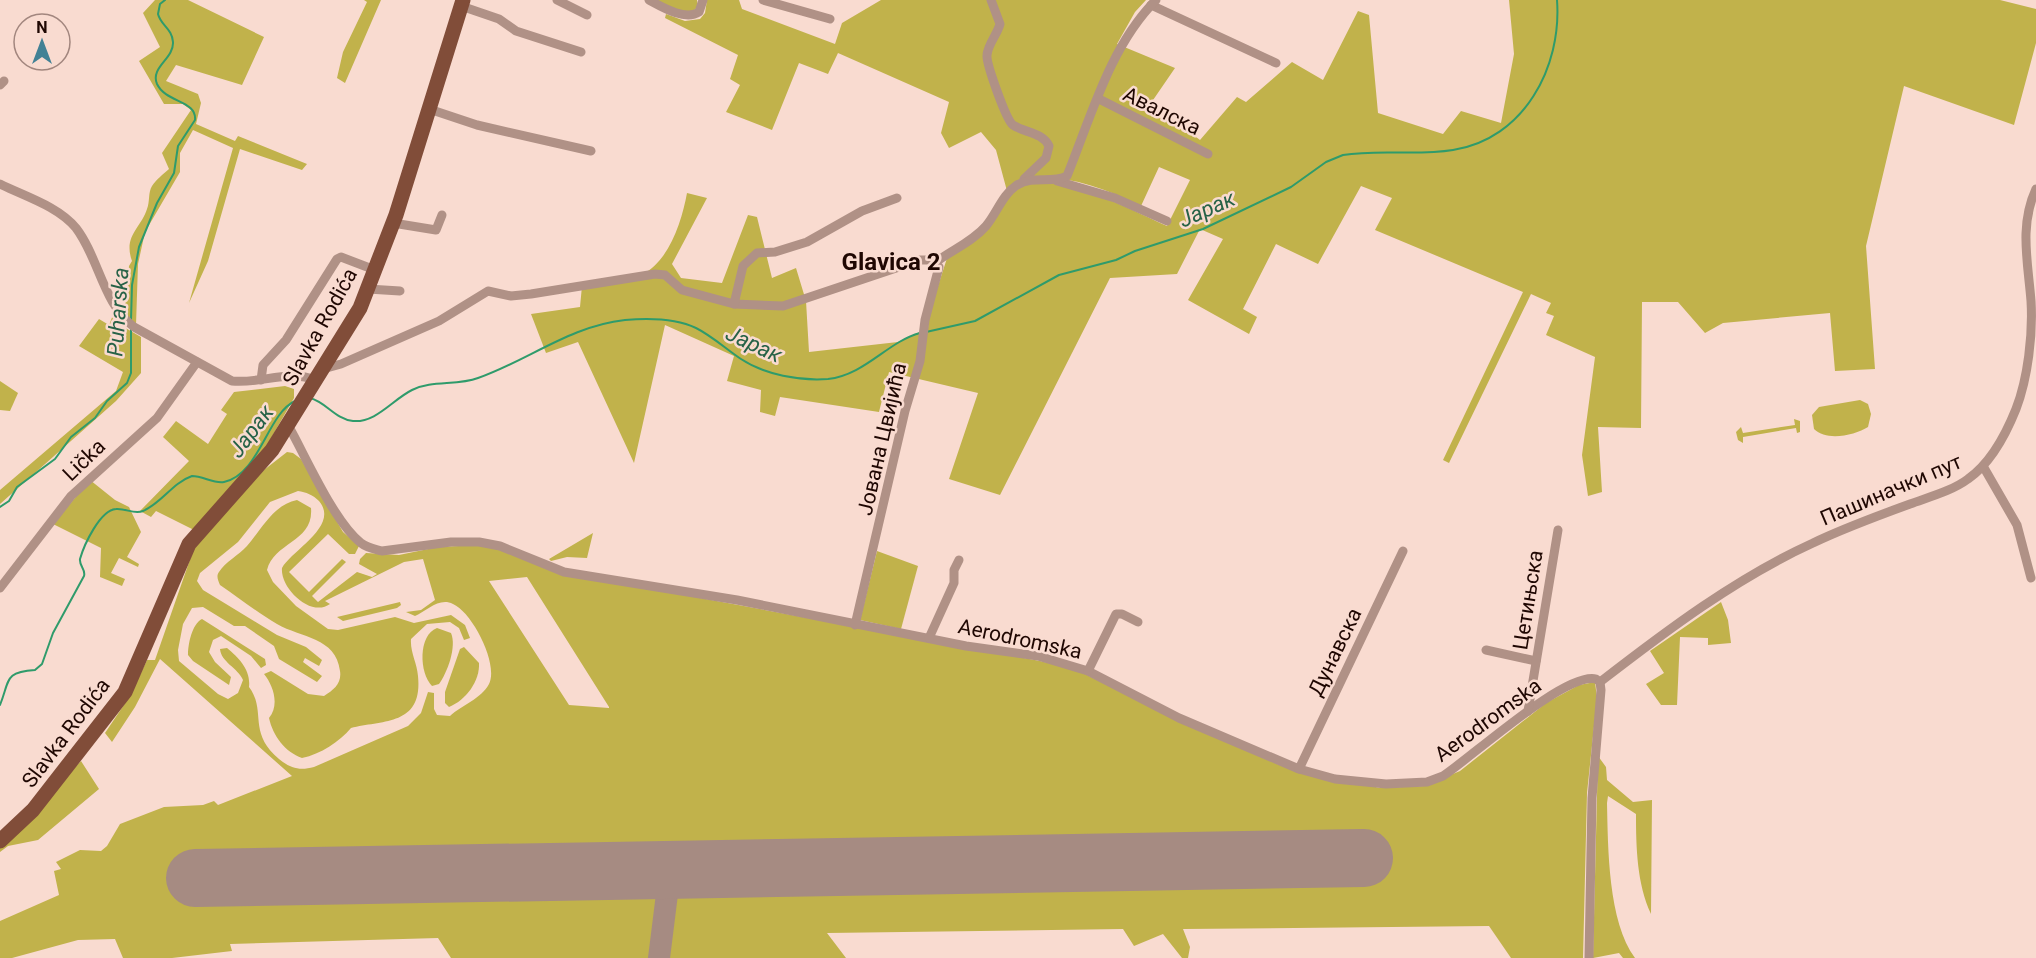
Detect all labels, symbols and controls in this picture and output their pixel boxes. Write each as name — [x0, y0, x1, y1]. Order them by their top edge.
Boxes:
north arrow — [12, 12, 72, 72]
text: N — [36, 18, 48, 37]
street label: Авалска — [1119, 82, 1205, 140]
water label: Јарак — [1175, 185, 1239, 232]
district label: Glavica 2 — [842, 248, 940, 276]
street label: Slavka Rodića — [278, 264, 362, 390]
water label: Puharska — [102, 267, 134, 357]
water label: Јарак — [722, 320, 786, 368]
street label: Јована Цвијића — [853, 360, 911, 518]
water label: Јарак — [223, 400, 279, 462]
street label: Lička — [58, 434, 110, 486]
street label: Пашиначки пут — [1817, 449, 1965, 531]
street label: Цетињска — [1508, 549, 1548, 651]
street label: Дунавска — [1303, 604, 1367, 700]
street label: Aerodromska — [956, 614, 1084, 664]
street label: Aerodromska — [1430, 673, 1546, 767]
street label: Slavka Rodića — [17, 674, 115, 792]

